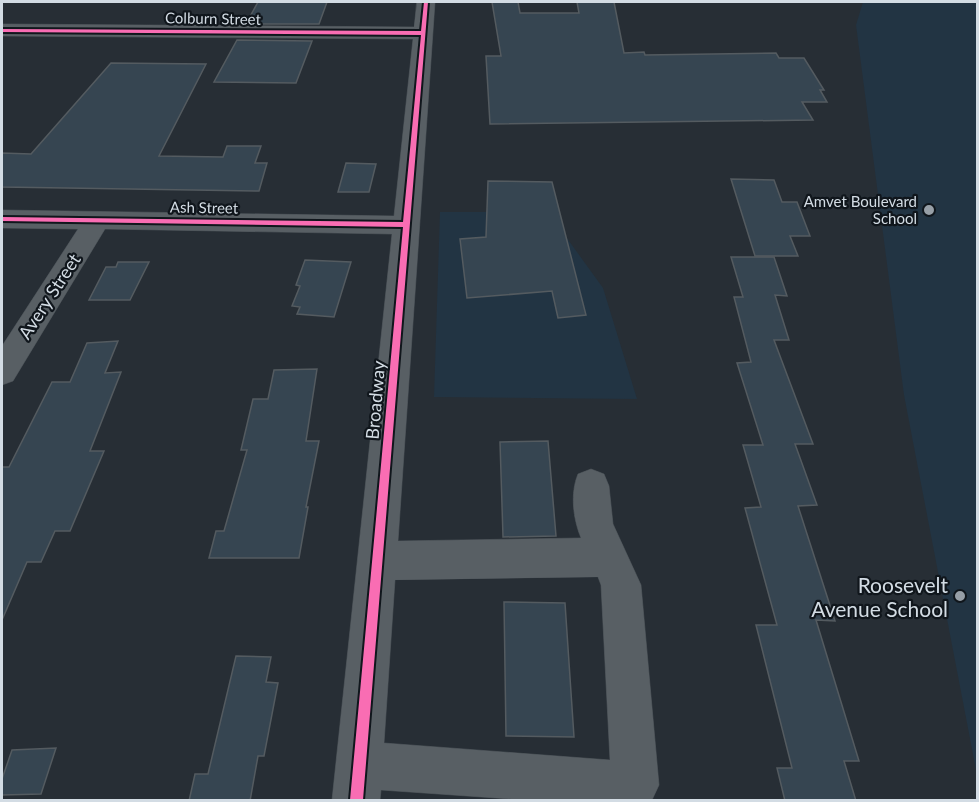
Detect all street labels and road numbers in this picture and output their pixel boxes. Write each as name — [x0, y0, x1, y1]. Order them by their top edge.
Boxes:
street label: Colburn Street — [165, 8, 262, 28]
street label: Ash Street — [170, 197, 239, 217]
street label: Avery Street — [13, 249, 85, 343]
street label: Broadway — [361, 359, 389, 440]

